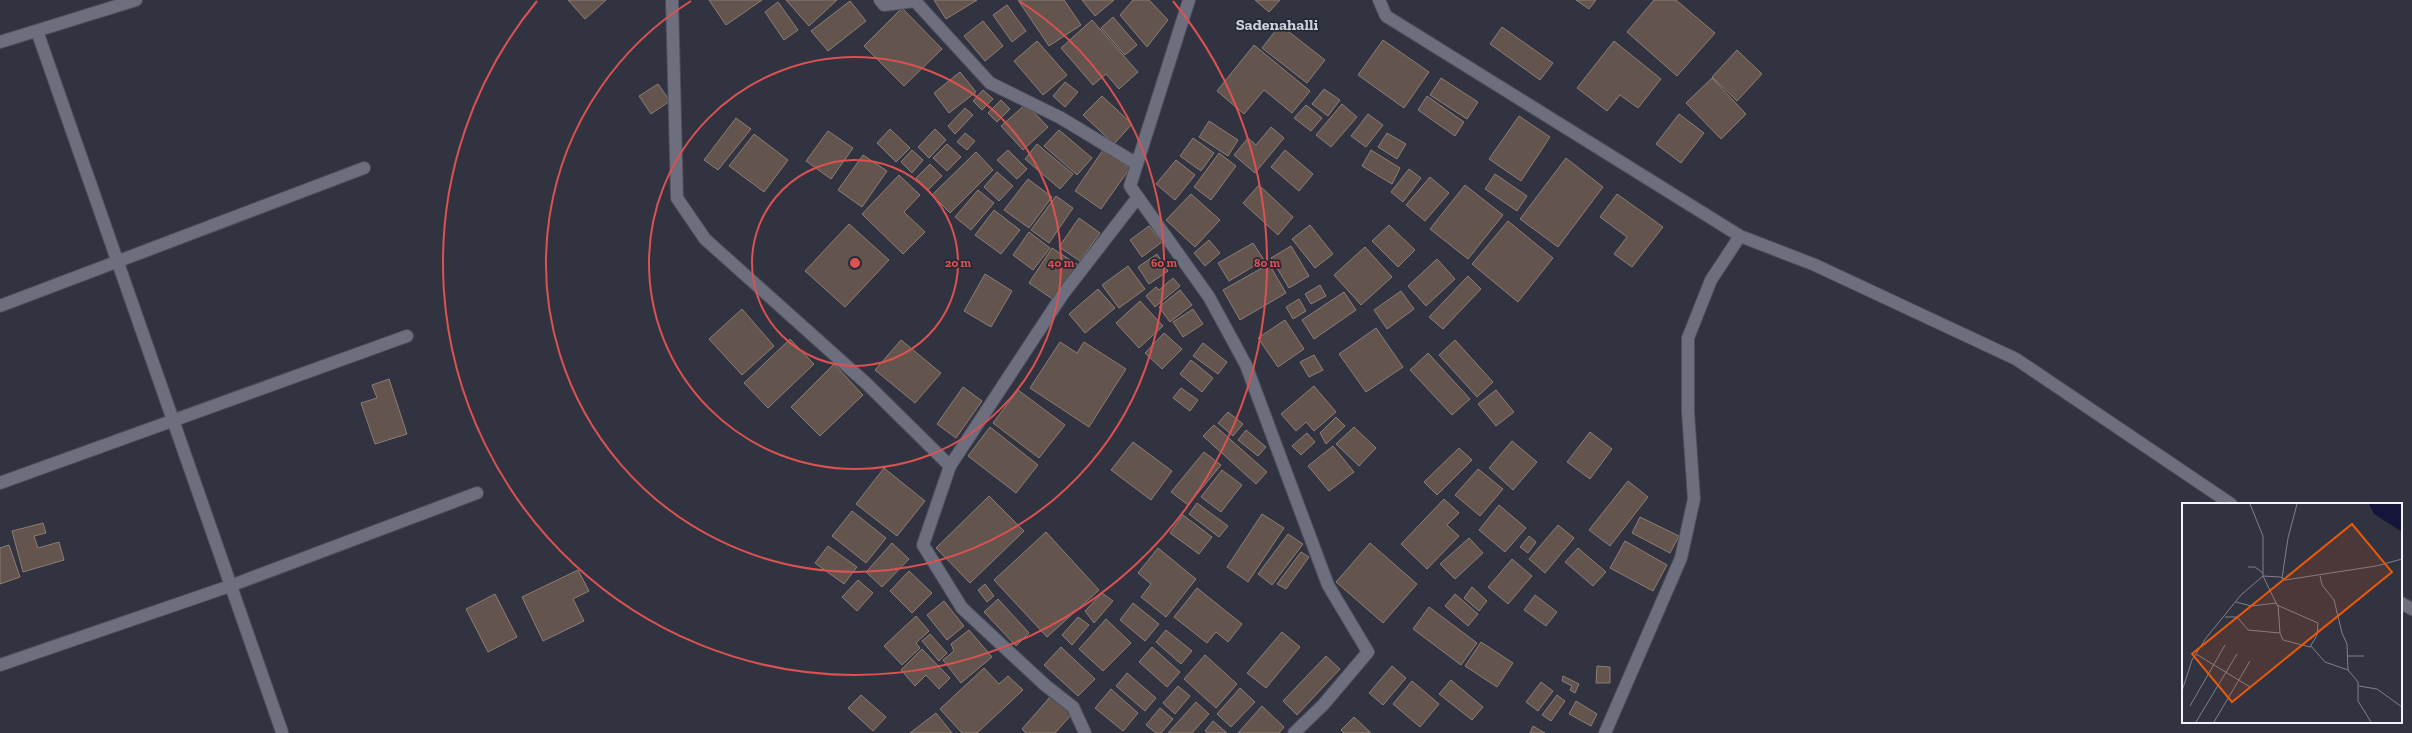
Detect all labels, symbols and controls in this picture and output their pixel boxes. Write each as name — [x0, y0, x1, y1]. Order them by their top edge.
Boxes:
district label: Sadenahalli — [1236, 15, 1319, 34]
centre of rings — [848, 256, 862, 270]
text: 20 m — [945, 256, 972, 270]
text: 40 m — [1048, 256, 1075, 270]
text: 60 m — [1151, 256, 1178, 270]
text: 80 m — [1254, 256, 1281, 270]
inset map — [2182, 503, 2402, 723]

